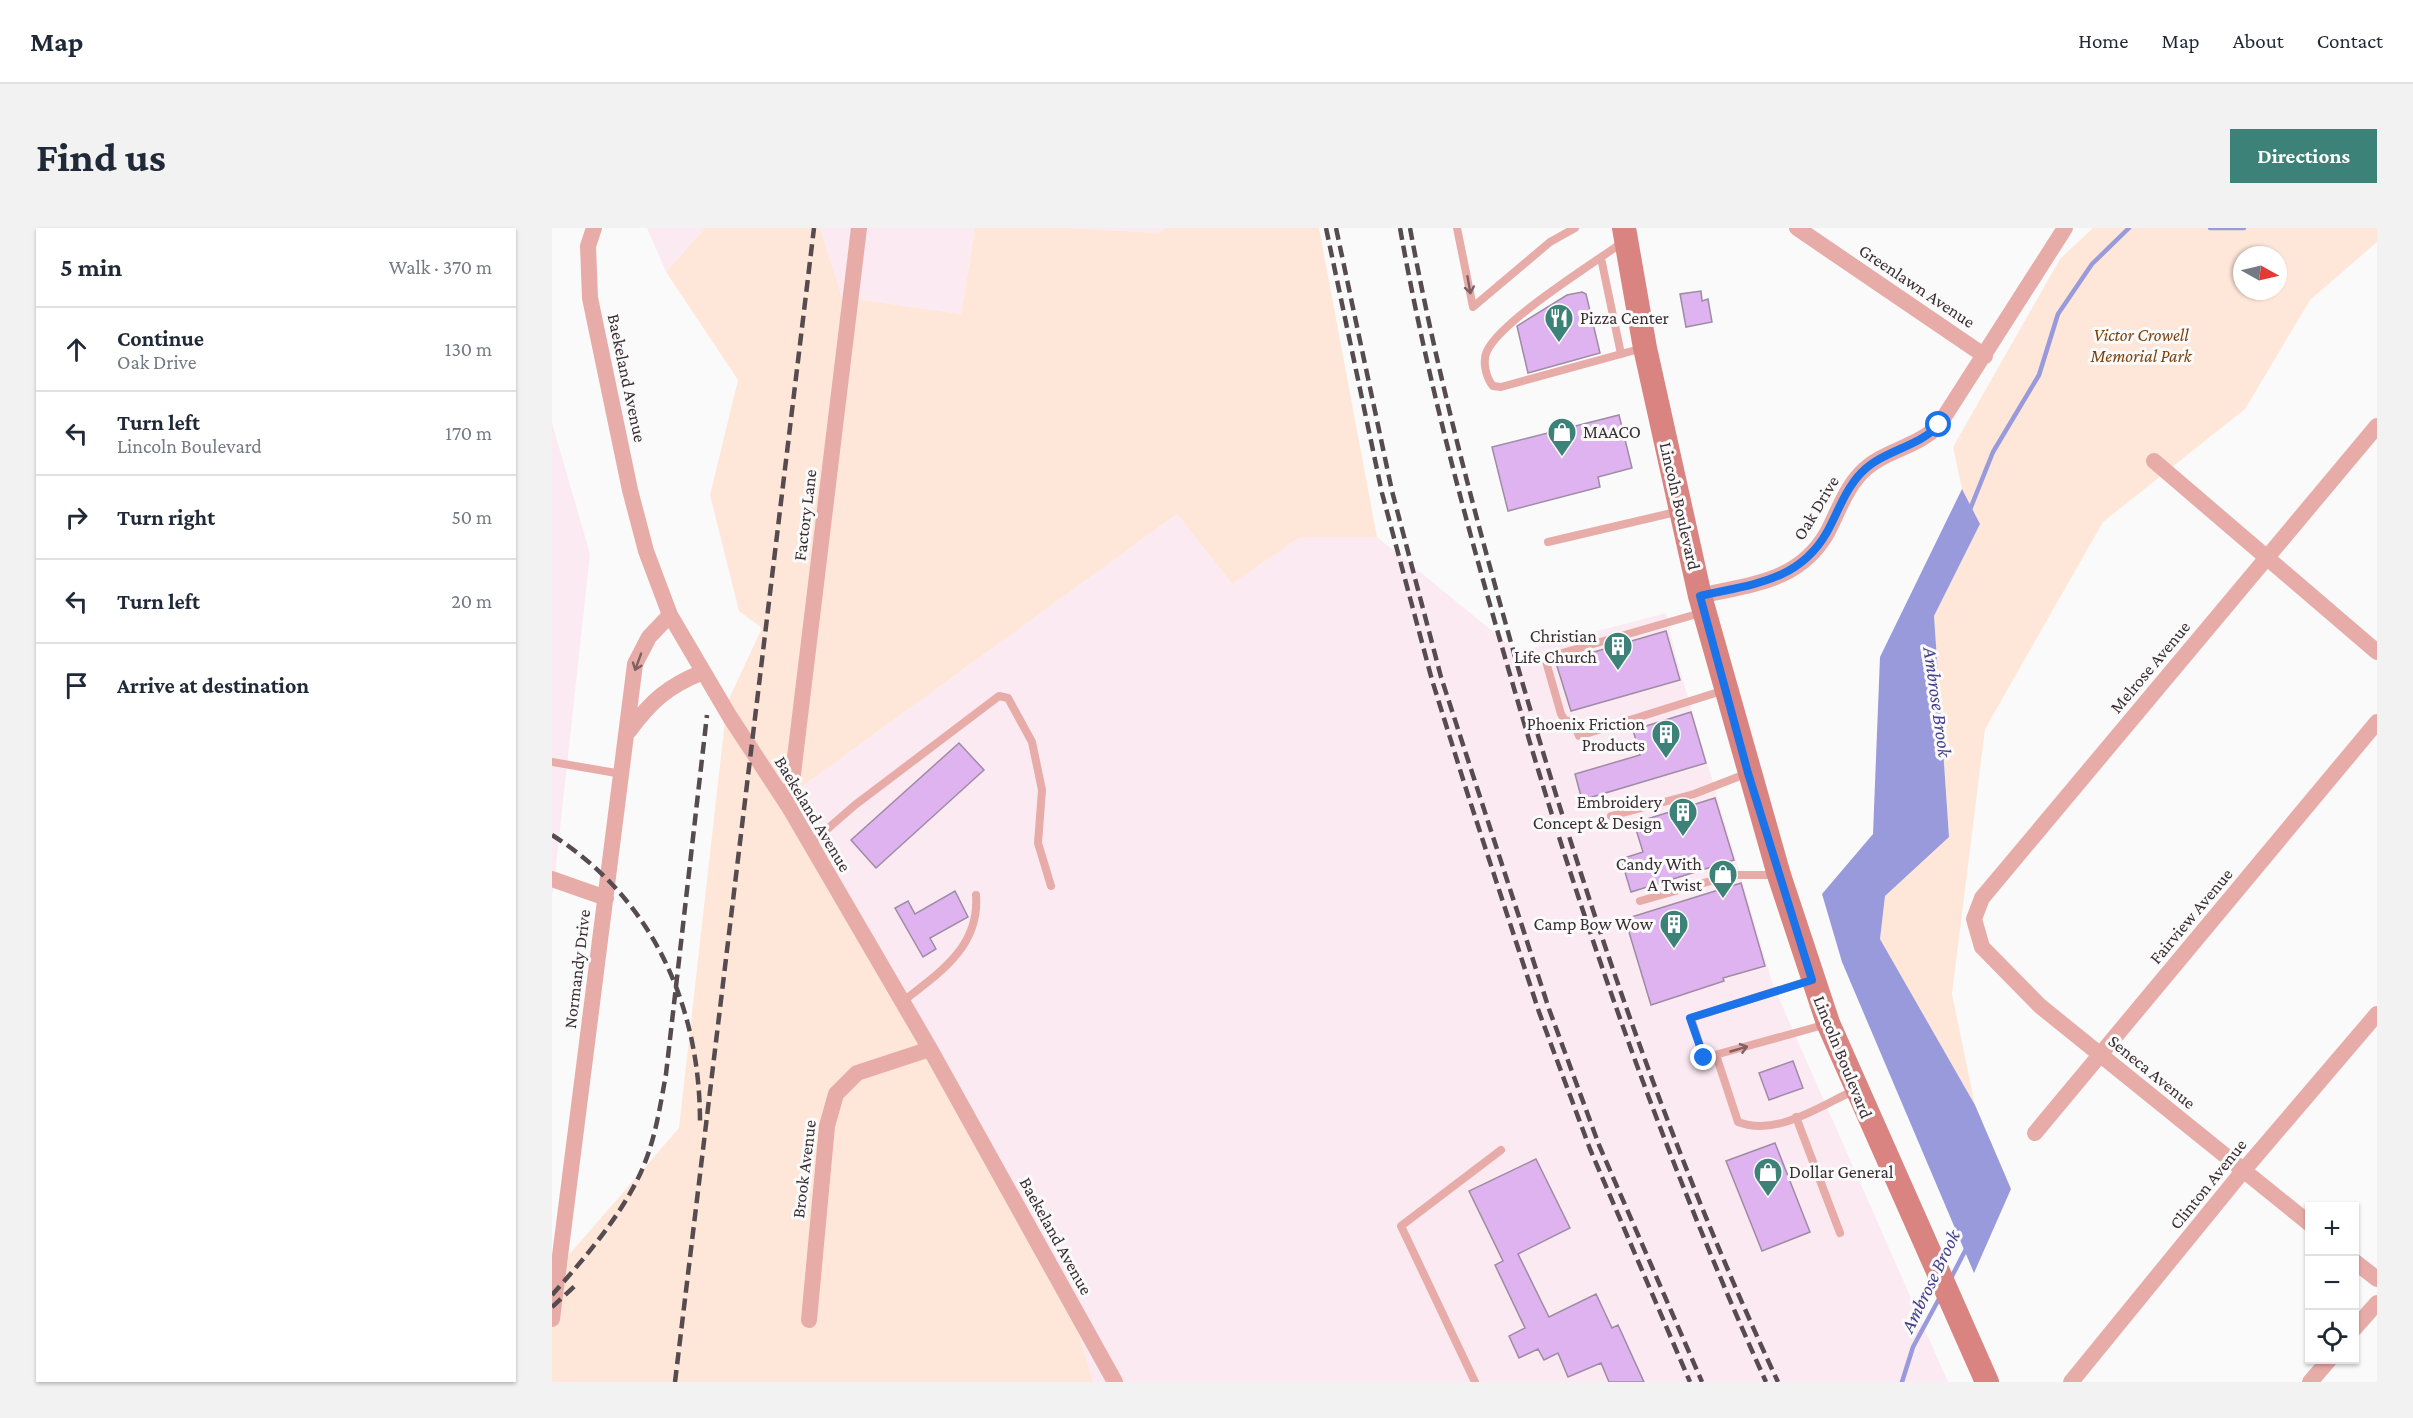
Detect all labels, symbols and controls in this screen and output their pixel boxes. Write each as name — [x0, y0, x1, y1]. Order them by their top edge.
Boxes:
text: Map — [30, 26, 83, 57]
text: Home — [2078, 29, 2128, 53]
text: Map — [2161, 29, 2200, 53]
text: About — [2233, 29, 2284, 53]
text: Contact — [2317, 29, 2383, 53]
button: Directions — [2230, 129, 2377, 183]
text: Find us — [36, 133, 166, 180]
street label: Greenlawn Avenue — [1855, 240, 1979, 332]
north arrow — [2233, 246, 2287, 300]
text: 5 min — [60, 253, 122, 282]
text: Walk · 370 m — [389, 256, 492, 278]
one-way arrow — [1464, 275, 1475, 295]
restaurant icon: Pizza Center — [1543, 302, 1575, 344]
place label: Pizza Center — [1580, 308, 1670, 328]
street label: Baekeland Avenue — [604, 312, 650, 444]
park label: Victor Crowell Memorial Park — [2089, 325, 2193, 366]
text: Continue — [117, 326, 204, 351]
icon: ahead — [60, 333, 93, 366]
text: 130 m — [445, 338, 492, 360]
text: Oak Drive — [117, 351, 196, 373]
text: Turn left — [117, 410, 200, 435]
route start — [1925, 411, 1951, 437]
shop icon: MAACO — [1546, 416, 1578, 458]
icon: left — [60, 417, 93, 450]
text: 170 m — [445, 422, 492, 444]
place label: MAACO — [1583, 422, 1641, 442]
text: Lincoln Boulevard — [117, 435, 262, 457]
street label: Lincoln Boulevard — [1656, 440, 1705, 572]
street label: Factory Lane — [789, 468, 821, 562]
street label: Oak Drive — [1789, 472, 1843, 544]
icon: right — [60, 501, 93, 534]
text: Turn right — [117, 505, 215, 530]
text: 50 m — [451, 506, 492, 528]
icon: left — [60, 585, 93, 618]
text: Turn left — [117, 589, 200, 614]
text: 20 m — [451, 590, 492, 612]
street label: Melrose Avenue — [2106, 617, 2194, 717]
place label: Christian Life Church — [1514, 626, 1597, 667]
building icon: Christian Life Church — [1602, 630, 1634, 672]
water label: Ambrose Brook — [1919, 645, 1957, 760]
one-way arrow — [631, 653, 642, 671]
icon: arrive — [60, 669, 93, 702]
text: Arrive at destination — [117, 673, 309, 698]
place label: Phoenix Friction Products — [1527, 714, 1645, 755]
building icon: Phoenix Friction Products — [1650, 718, 1682, 760]
street label: Baekeland Avenue — [771, 753, 855, 875]
place label: Embroidery Concept & Design — [1533, 792, 1663, 833]
building icon: Embroidery Concept & Design — [1667, 796, 1699, 838]
place label: Candy With A Twist — [1616, 854, 1703, 895]
shop icon: Candy With A Twist — [1707, 858, 1739, 900]
street label: Fairview Avenue — [2145, 864, 2237, 968]
street label: Normandy Drive — [560, 908, 594, 1030]
building icon: Camp Bow Wow — [1658, 908, 1690, 950]
place label: Camp Bow Wow — [1534, 914, 1654, 934]
street label: Lincoln Boulevard — [1809, 993, 1877, 1122]
street label: Seneca Avenue — [2104, 1031, 2200, 1113]
one-way arrow — [1729, 1043, 1748, 1054]
route end — [1690, 1044, 1716, 1070]
street label: Brook Avenue — [788, 1119, 820, 1219]
street label: Clinton Avenue — [2165, 1135, 2251, 1233]
shop icon: Dollar General — [1752, 1156, 1784, 1198]
place label: Dollar General — [1789, 1162, 1894, 1182]
street label: Baekeland Avenue — [1015, 1174, 1097, 1298]
map controls — [2305, 1202, 2359, 1364]
button: + — [2305, 1202, 2359, 1256]
water label: Ambrose Brook — [1895, 1225, 1965, 1337]
button: − — [2305, 1256, 2359, 1310]
button: locate — [2305, 1310, 2359, 1364]

